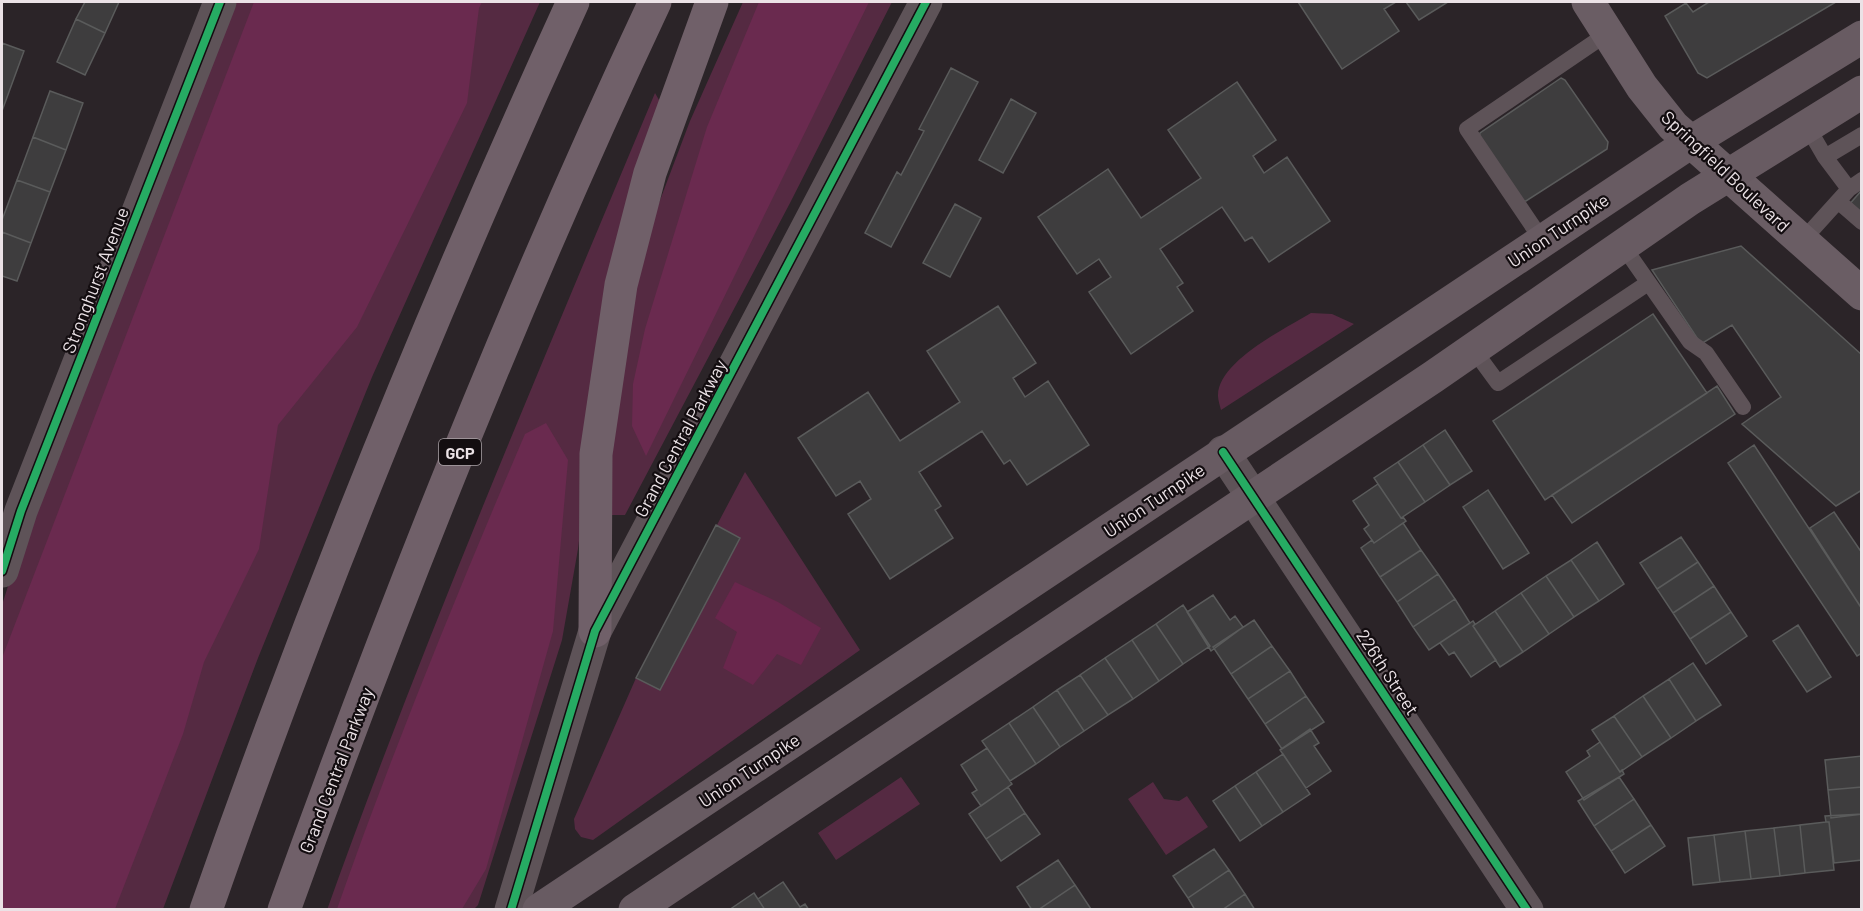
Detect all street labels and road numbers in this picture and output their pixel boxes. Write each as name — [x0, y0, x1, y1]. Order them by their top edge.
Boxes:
street label: Springfield Boulevard — [1657, 106, 1795, 236]
street label: Union Turnpike — [1503, 188, 1613, 272]
street label: Stronghurst Avenue — [57, 204, 133, 356]
street label: Grand Central Parkway — [629, 355, 731, 521]
road number: GCP — [439, 439, 481, 465]
street label: Union Turnpike — [1099, 458, 1209, 542]
street label: 226th Street — [1352, 625, 1424, 719]
street label: Grand Central Parkway — [294, 684, 378, 856]
street label: Union Turnpike — [694, 728, 804, 812]

